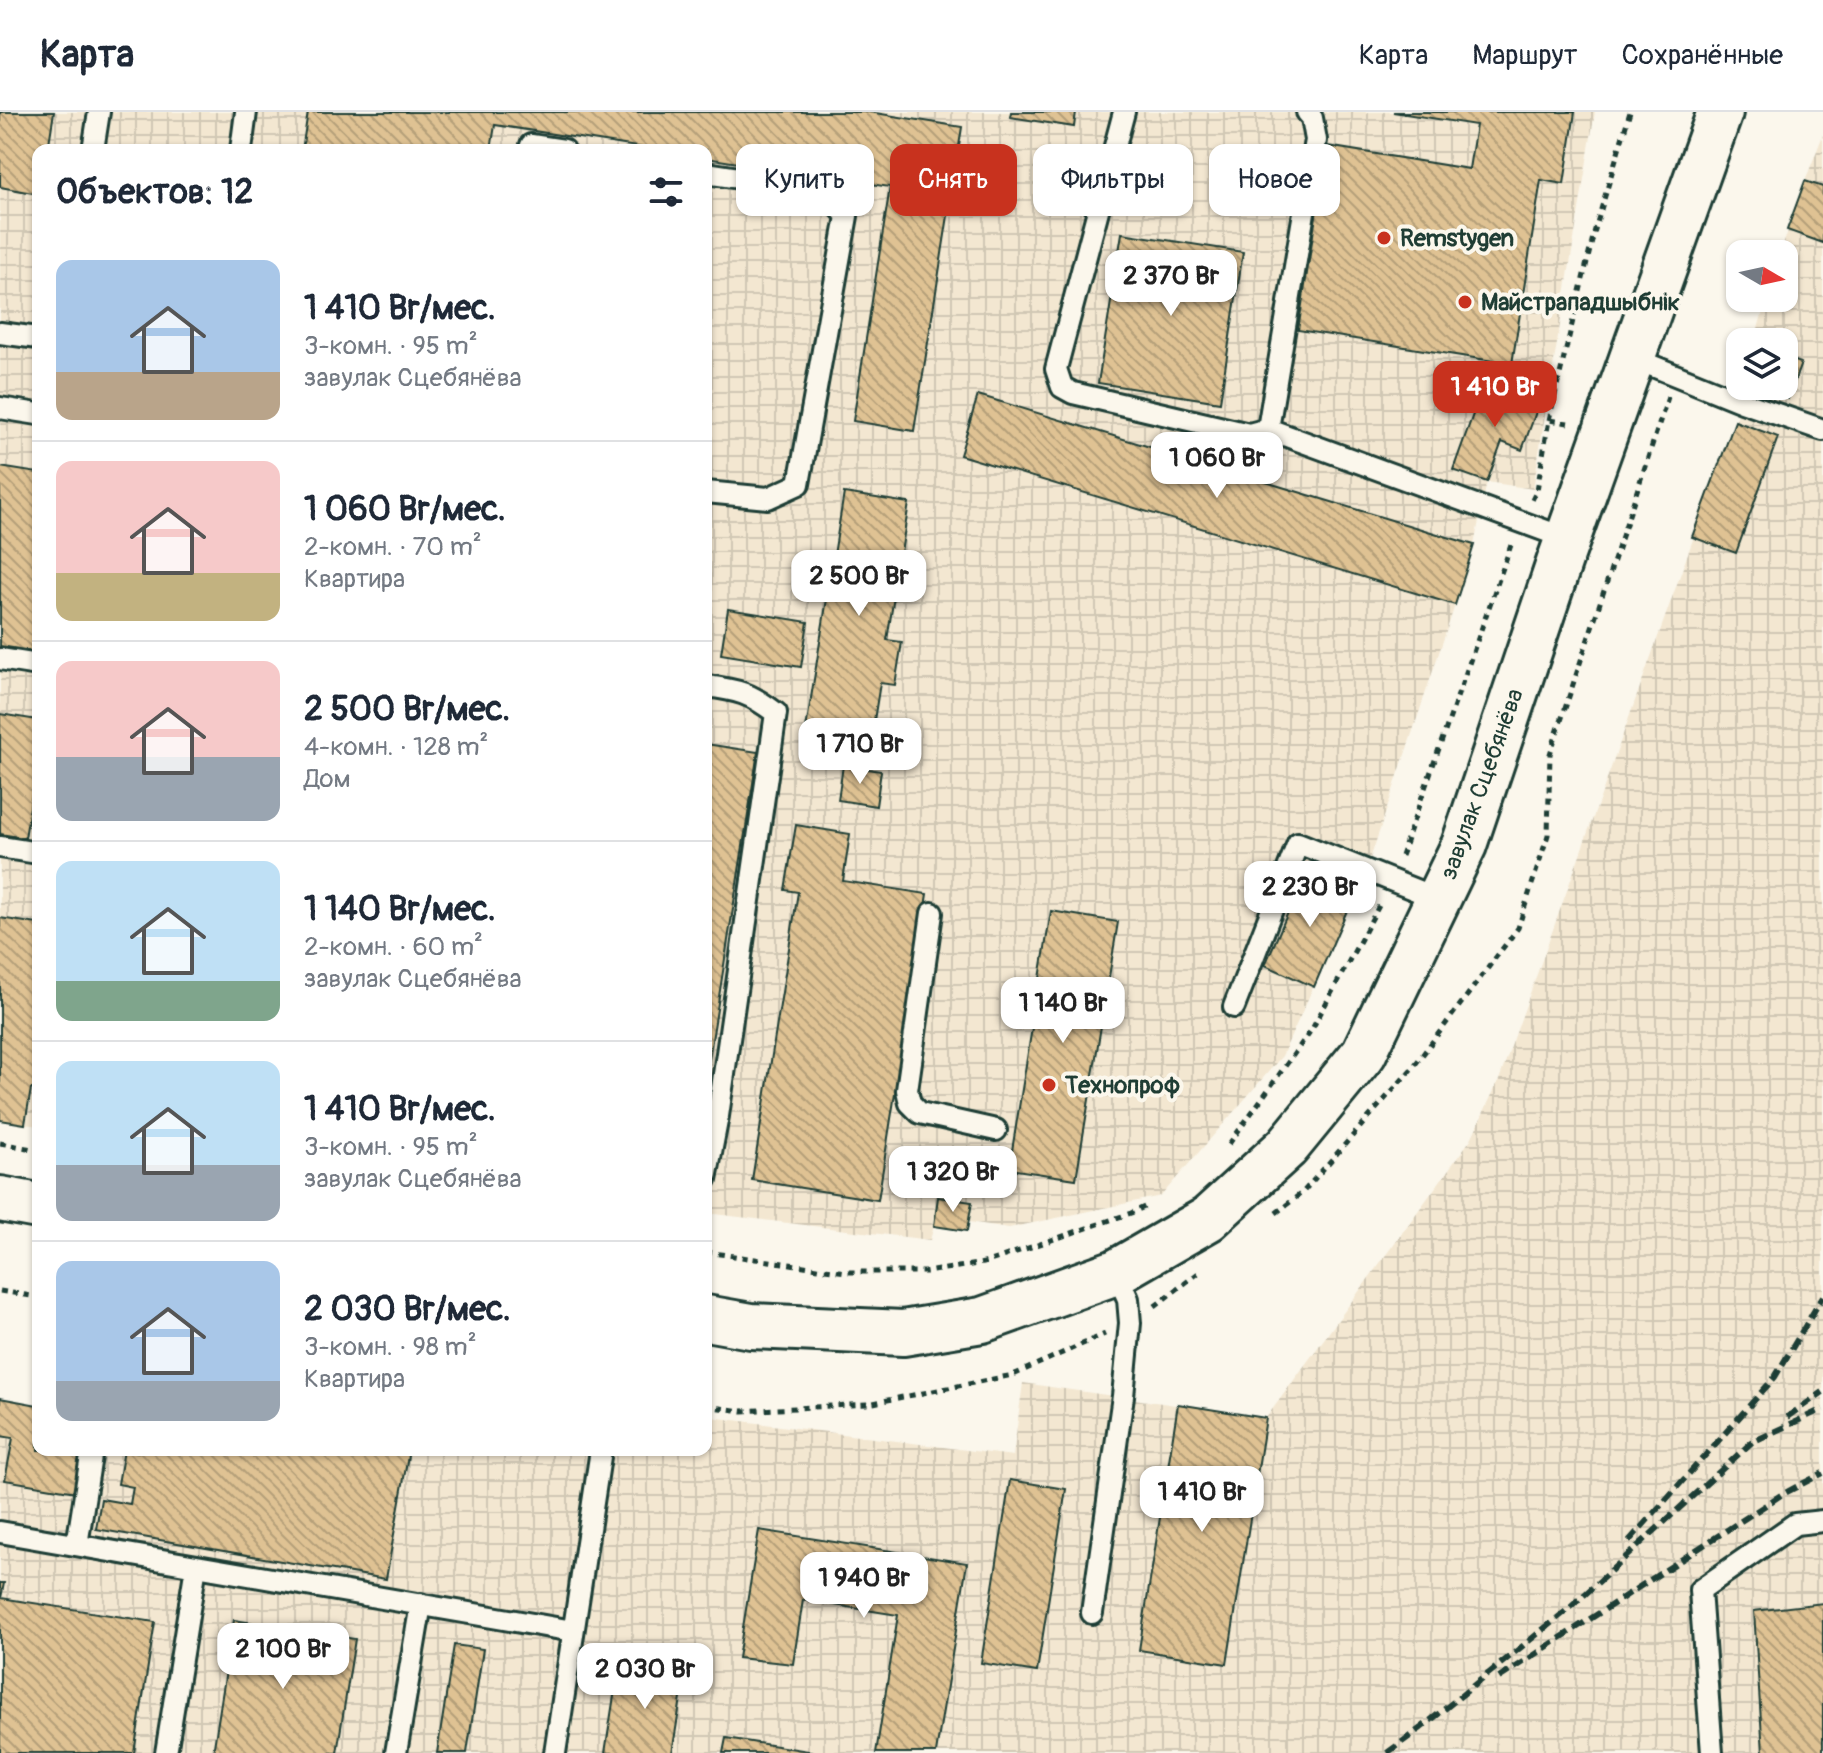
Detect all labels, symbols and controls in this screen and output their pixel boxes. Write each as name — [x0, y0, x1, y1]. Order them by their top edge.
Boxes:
text: Карта — [40, 31, 134, 79]
text: Карта — [1359, 38, 1428, 73]
text: Маршрут — [1472, 38, 1578, 73]
text: Сохранённые — [1622, 38, 1783, 73]
chip: Купить — [736, 144, 874, 216]
chip: Снять — [890, 144, 1017, 216]
chip: Фильтры — [1033, 144, 1193, 216]
chip: Новое — [1209, 144, 1340, 216]
icon: filters — [644, 170, 688, 214]
text: Объектов: 12 — [56, 171, 253, 214]
place label: Remstygen — [1400, 224, 1514, 253]
marker: Remstygen — [1375, 229, 1393, 247]
north arrow — [1726, 240, 1798, 312]
map controls — [1726, 240, 1798, 400]
pin: 2 370 Br — [1088, 250, 1254, 318]
text: 2 370 Br — [1123, 260, 1219, 292]
text: 1 410 Br/мес. — [304, 287, 496, 330]
place label: Майстрападшыбнік — [1481, 288, 1680, 317]
icon: home — [120, 292, 216, 388]
marker: Майстрападшыбнік — [1456, 293, 1474, 311]
button: layers — [1726, 328, 1798, 400]
text: 3-комн. · 95 m² — [304, 330, 478, 362]
pin: 1 410 Br — [1412, 361, 1578, 429]
text: завулак Сцебянёва — [304, 362, 522, 394]
text: 1 410 Br — [1451, 371, 1539, 403]
pin: 1 060 Br — [1134, 432, 1300, 500]
text: 1 060 Br — [1169, 442, 1265, 474]
text: 1 060 Br/мес. — [304, 488, 506, 531]
icon: home — [120, 493, 216, 589]
text: 2-комн. · 70 m² — [304, 531, 482, 563]
pin: 2 500 Br — [776, 550, 942, 618]
text: 2 500 Br — [809, 560, 909, 592]
text: Квартира — [304, 563, 405, 595]
street label: завулак Сцебянёва — [1434, 685, 1530, 883]
text: 2 500 Br/мес. — [304, 688, 510, 731]
icon: home — [120, 693, 216, 789]
pin: 1 710 Br — [777, 718, 943, 786]
text: 1 710 Br — [816, 728, 904, 760]
text: 4-комн. · 128 m² — [304, 731, 488, 763]
text: Дом — [304, 763, 351, 795]
pin: 2 230 Br — [1227, 861, 1393, 929]
text: 2 230 Br — [1262, 871, 1358, 903]
text: 1 140 Br/мес. — [304, 888, 496, 931]
icon: home — [120, 893, 216, 989]
text: 2-комн. · 60 m² — [304, 931, 483, 963]
text: завулак Сцебянёва — [304, 963, 522, 995]
pin: 1 140 Br — [980, 977, 1146, 1045]
text: 1 140 Br — [1019, 987, 1107, 1019]
place label: Технопроф — [1064, 1071, 1180, 1100]
marker: Технопроф — [1040, 1076, 1058, 1094]
text: 1 410 Br/мес. — [304, 1088, 496, 1131]
icon: home — [120, 1093, 216, 1189]
text: 3-комн. · 95 m² — [304, 1131, 478, 1163]
pin: 1 320 Br — [870, 1146, 1036, 1214]
text: 1 320 Br — [907, 1156, 999, 1188]
text: завулак Сцебянёва — [304, 1163, 522, 1195]
text: 2 030 Br/мес. — [304, 1288, 511, 1331]
icon: home — [120, 1293, 216, 1389]
text: 3-комн. · 98 m² — [304, 1331, 477, 1363]
text: Квартира — [304, 1363, 405, 1395]
pin: 1 410 Br — [1119, 1466, 1285, 1534]
text: 1 410 Br — [1158, 1476, 1246, 1508]
pin: 1 940 Br — [781, 1552, 947, 1620]
text: 1 940 Br — [818, 1562, 910, 1594]
pin: 2 100 Br — [200, 1623, 366, 1691]
text: 2 100 Br — [235, 1633, 331, 1665]
pin: 2 030 Br — [562, 1643, 728, 1711]
text: 2 030 Br — [595, 1653, 695, 1685]

